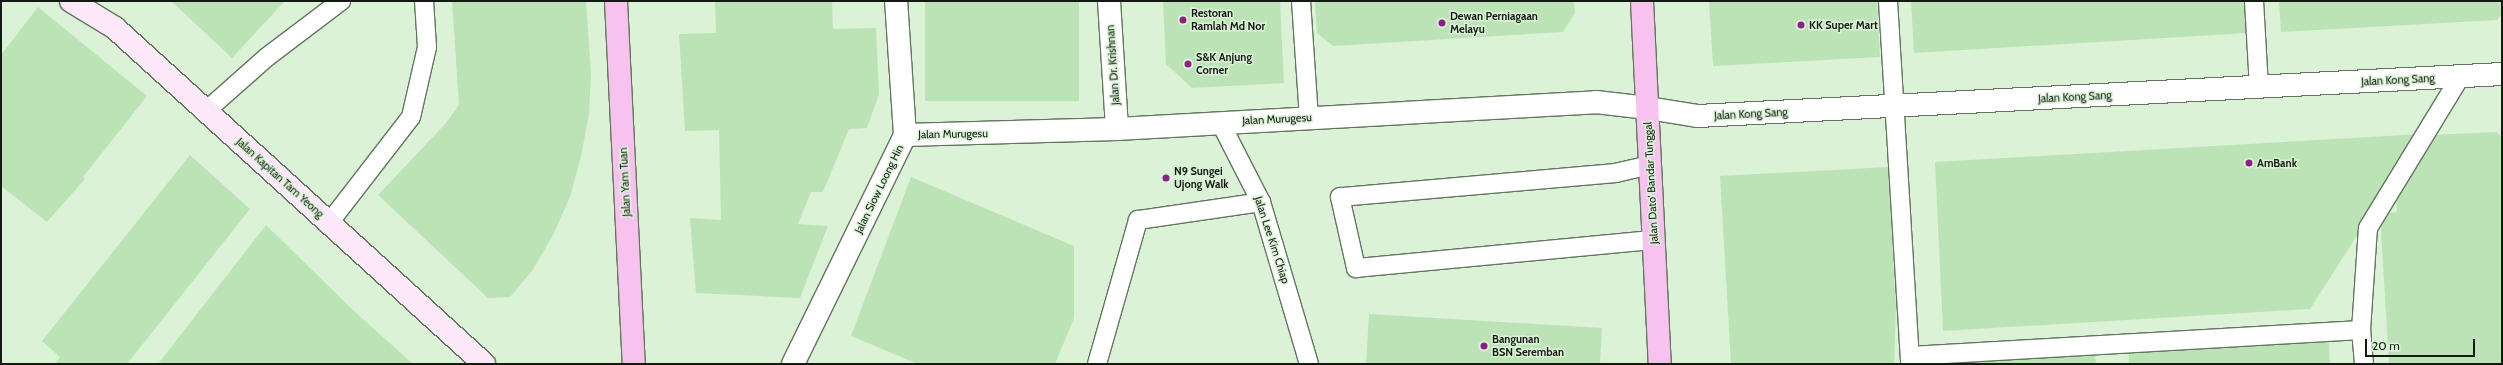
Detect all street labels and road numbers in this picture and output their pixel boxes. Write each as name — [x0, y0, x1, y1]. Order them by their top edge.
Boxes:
street label: Jalan Dr. Krishnan — [1104, 24, 1122, 106]
street label: Jalan Kong Sang — [2361, 71, 2435, 89]
street label: Jalan Kong Sang — [2038, 88, 2112, 106]
street label: Jalan Kong Sang — [1714, 105, 1788, 123]
street label: Jalan Murugesu — [1242, 111, 1312, 127]
street label: Jalan Dato' Bandar Tunggal — [1641, 122, 1661, 244]
street label: Jalan Murugesu — [918, 127, 988, 141]
street label: Jalan Kapitan Tam Yeong — [234, 135, 326, 221]
street label: Jalan Siow Loong Hin — [852, 142, 906, 236]
street label: Jalan Yam Tuan — [617, 147, 633, 217]
street label: Jalan Lee Kim Chiap — [1252, 195, 1292, 285]

